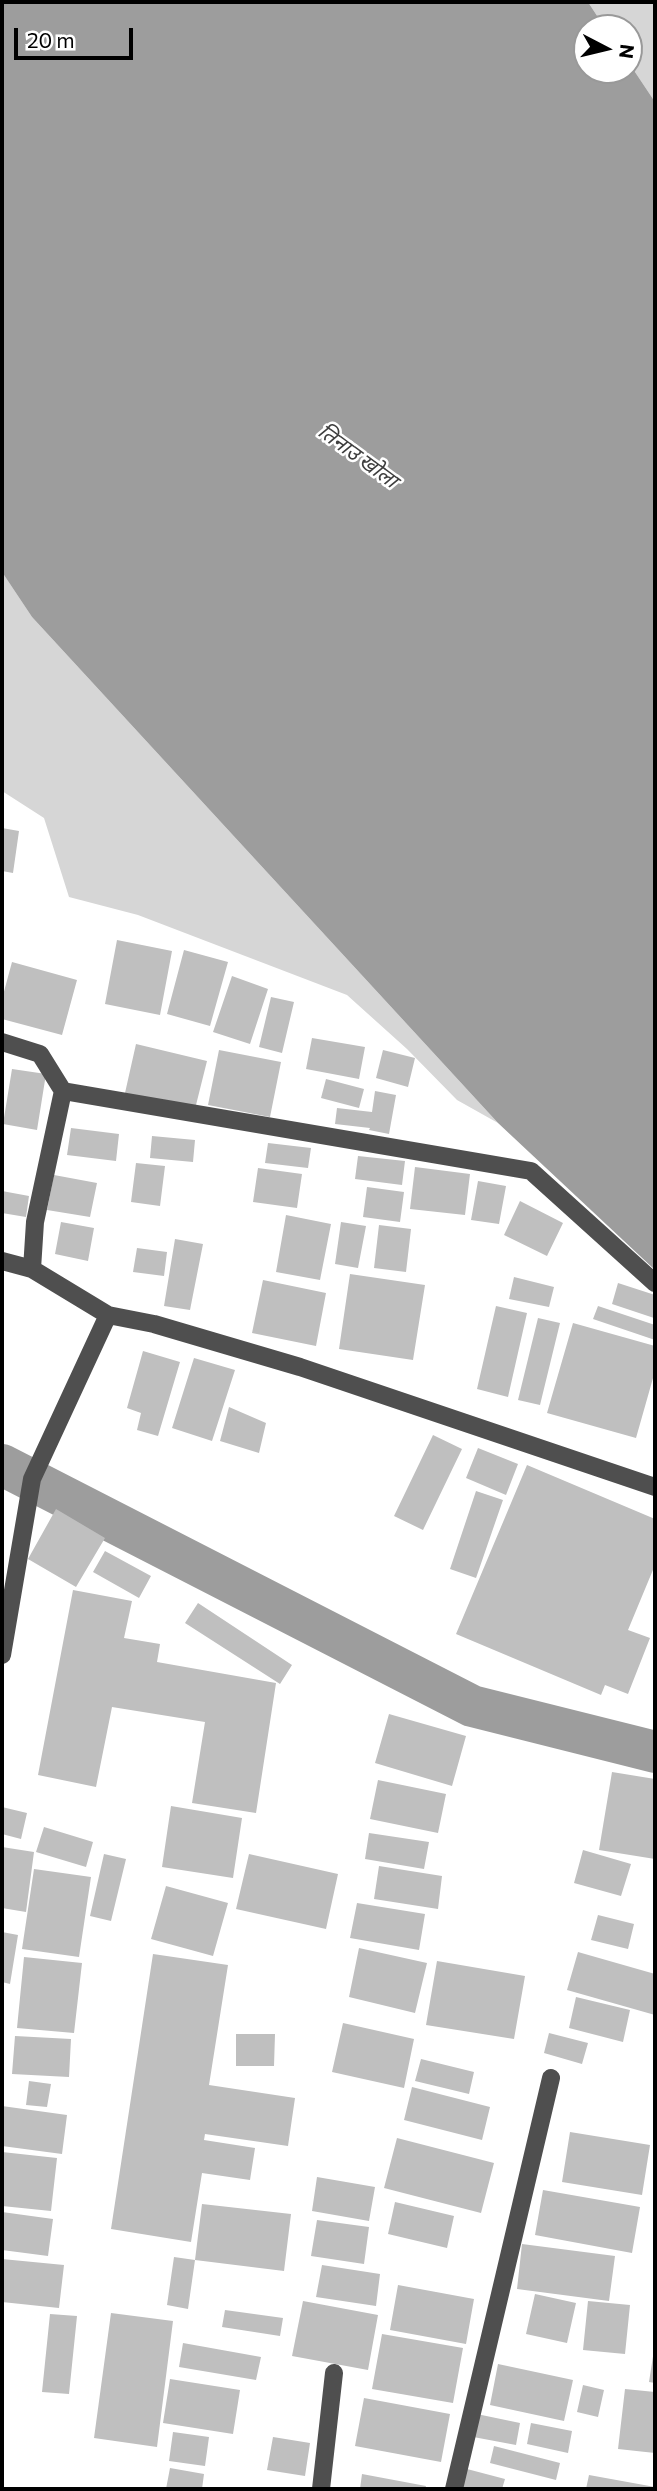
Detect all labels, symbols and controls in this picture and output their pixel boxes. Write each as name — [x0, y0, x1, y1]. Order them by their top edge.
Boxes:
scale bar — [18, 14, 136, 58]
north arrow — [573, 14, 643, 84]
text: 20 m — [27, 27, 75, 52]
text: N — [615, 43, 640, 60]
water label: तिनाउ खोला — [313, 419, 403, 493]

